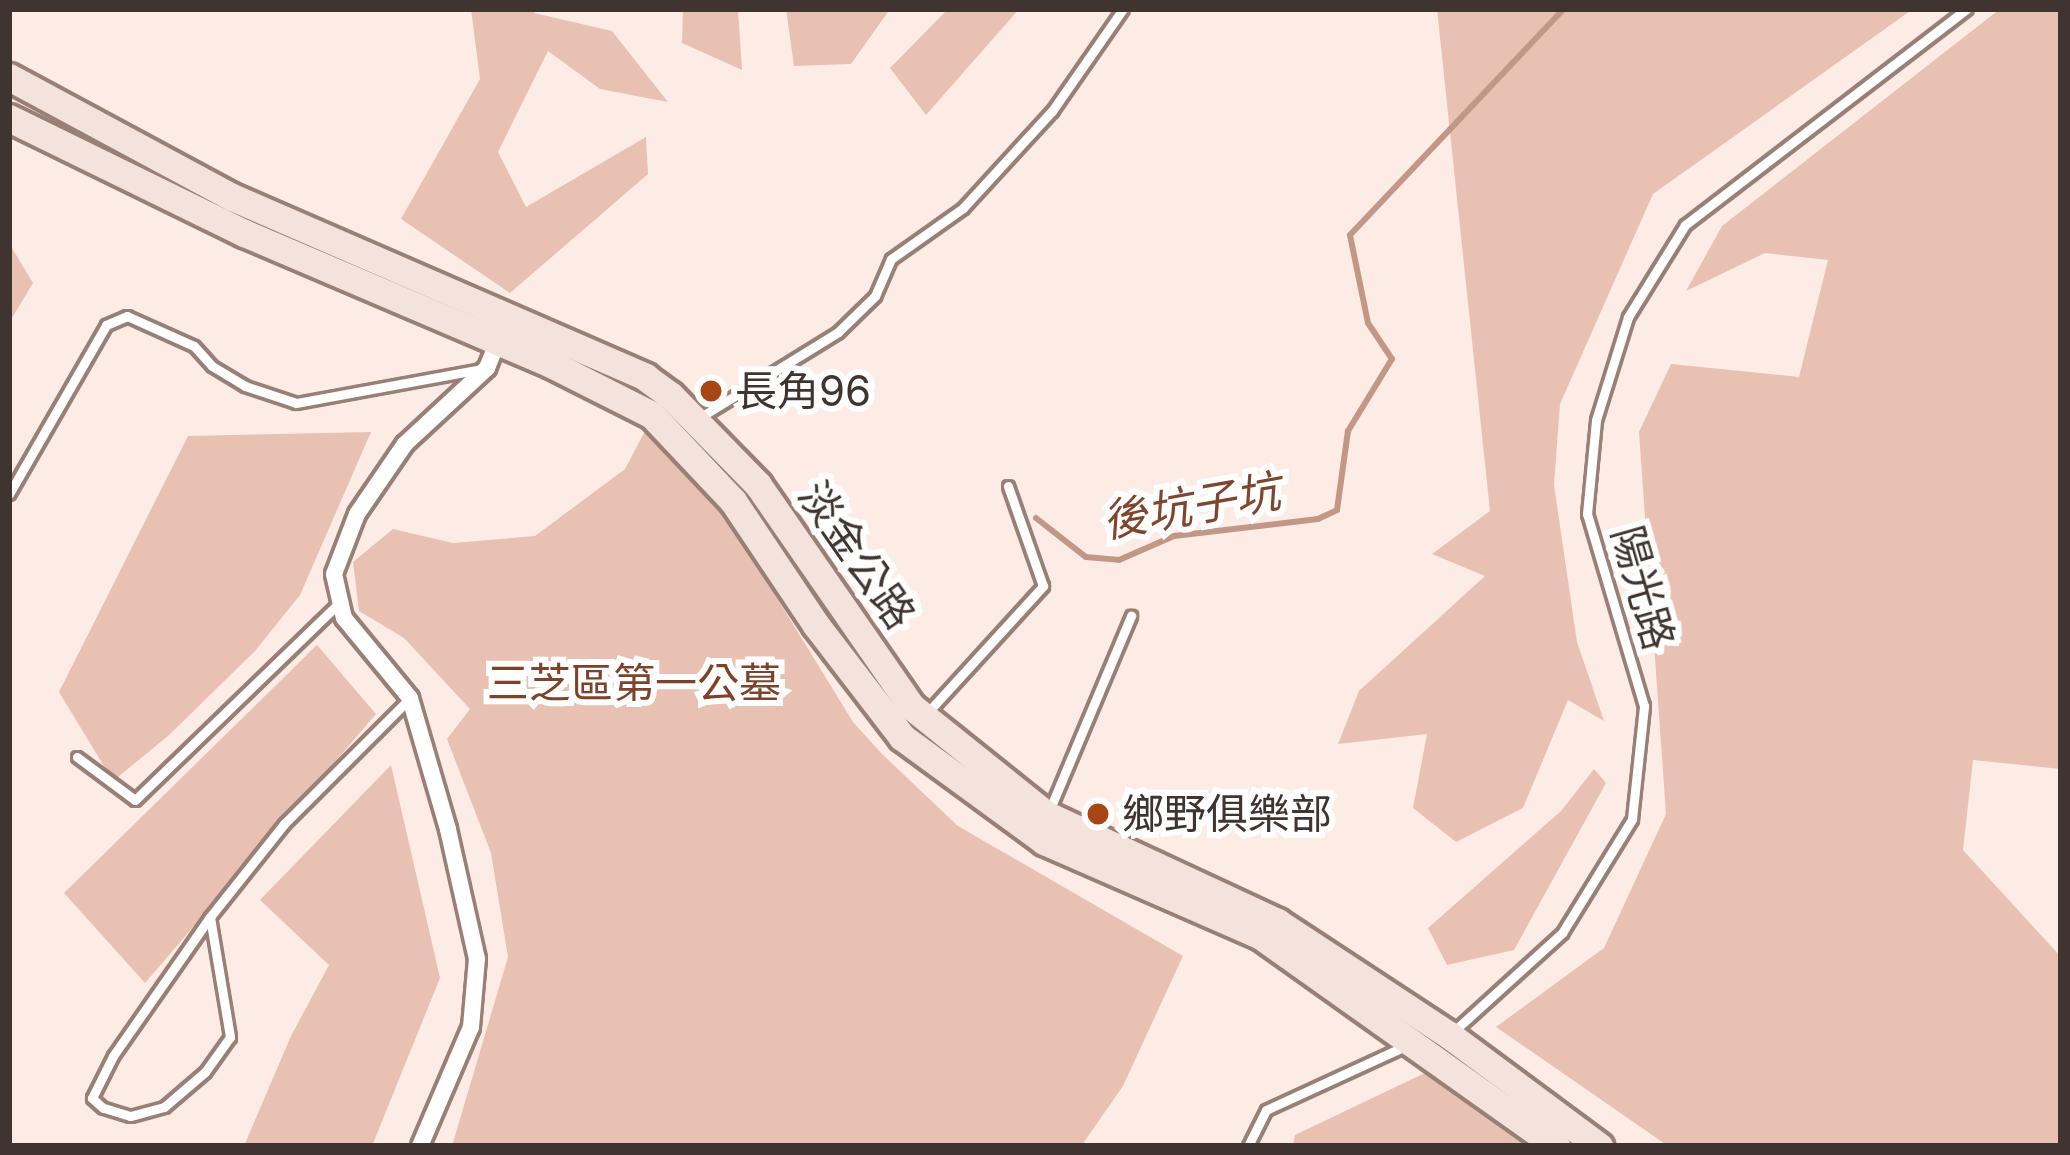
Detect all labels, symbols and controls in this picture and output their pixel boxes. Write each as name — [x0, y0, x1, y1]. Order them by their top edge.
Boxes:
place label: 長角96 — [735, 366, 871, 416]
marker: 長角96 — [698, 378, 724, 404]
water label: 後坑子坑 — [1098, 464, 1284, 548]
street label: 淡金公路 — [788, 472, 926, 638]
street label: 陽光路 — [1601, 520, 1685, 656]
park label: 三芝區第一公墓 — [487, 658, 781, 708]
place label: 鄉野俱樂部 — [1122, 789, 1332, 839]
marker: 鄉野俱樂部 — [1085, 801, 1111, 827]

